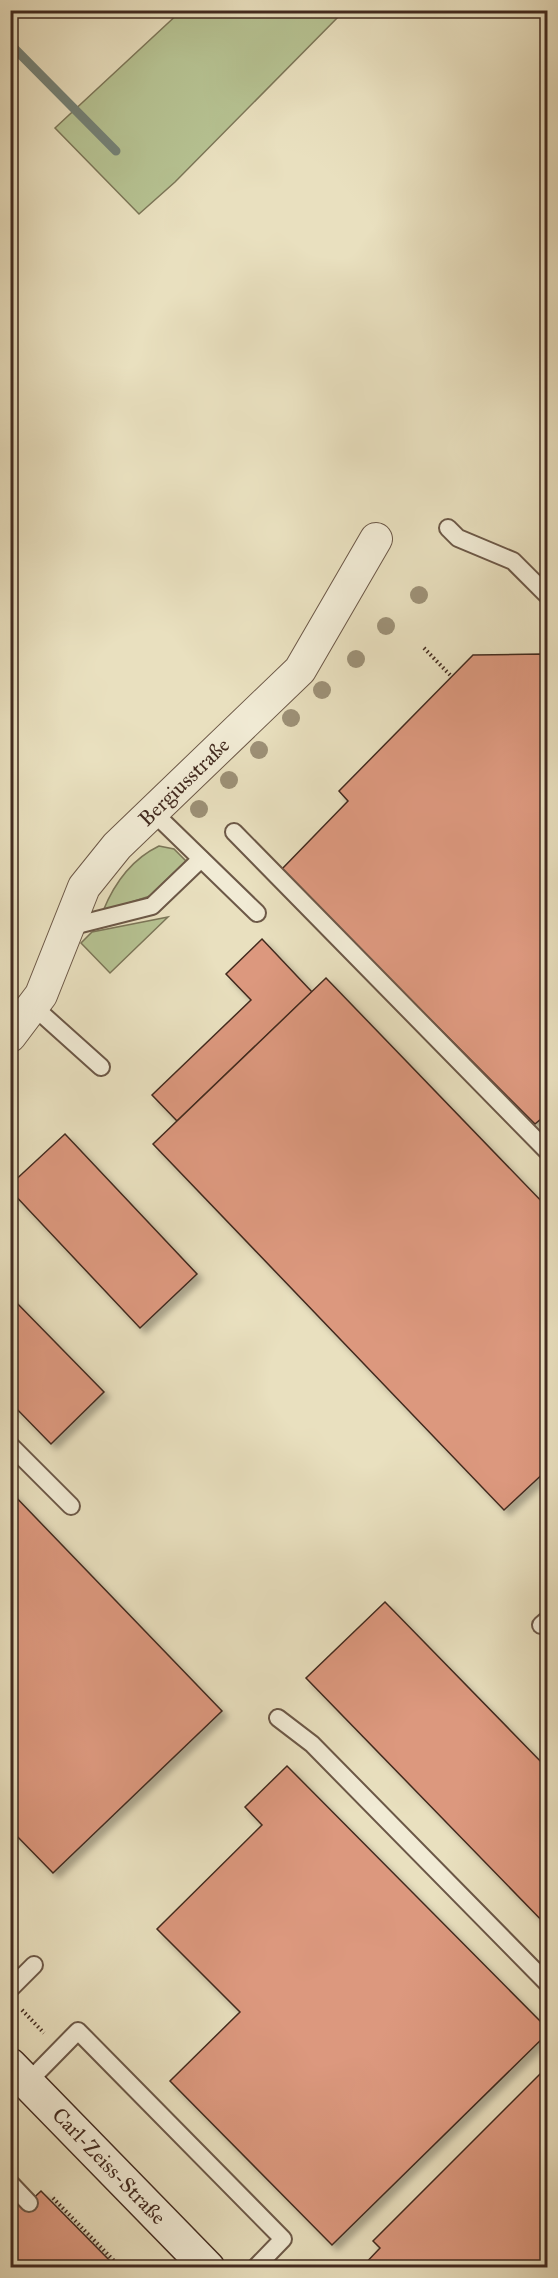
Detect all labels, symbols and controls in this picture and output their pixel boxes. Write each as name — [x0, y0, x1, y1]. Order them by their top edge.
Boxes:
street label: Bergiusstraße — [133, 732, 235, 832]
street label: Carl-Zeiss-Straße — [47, 2102, 172, 2230]

